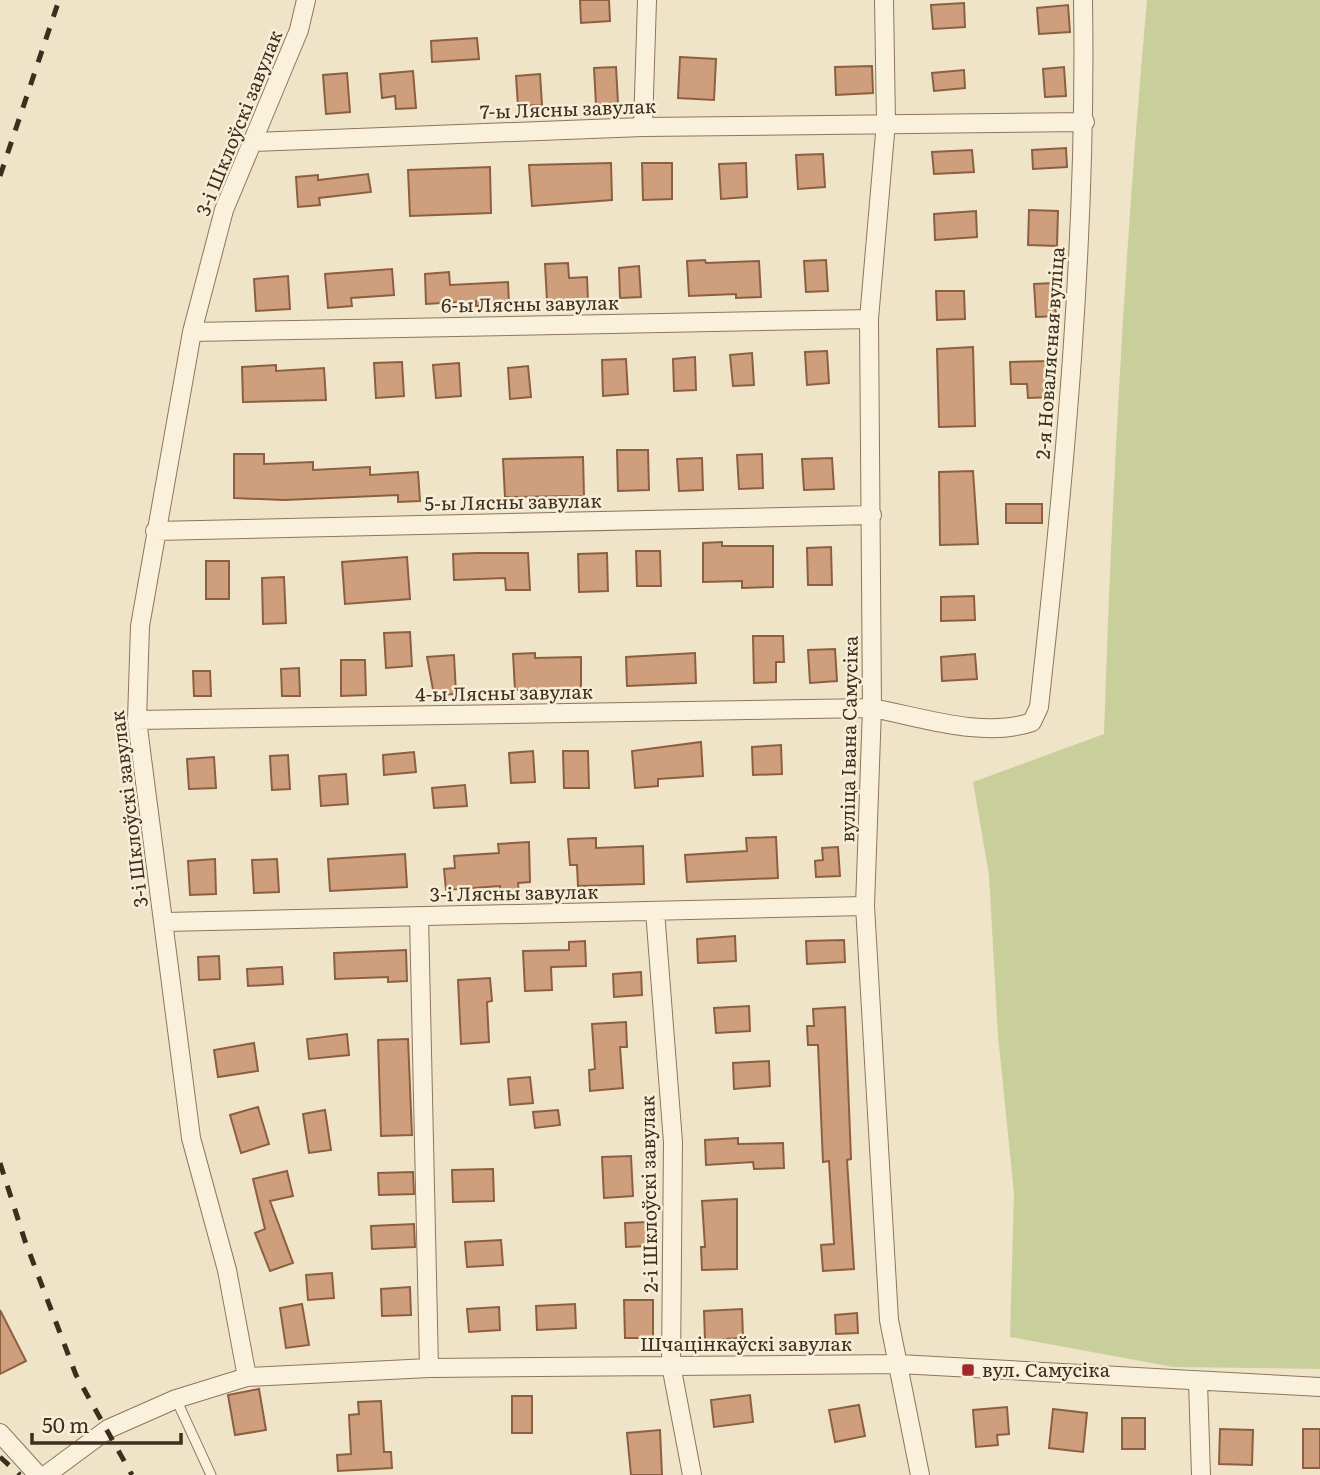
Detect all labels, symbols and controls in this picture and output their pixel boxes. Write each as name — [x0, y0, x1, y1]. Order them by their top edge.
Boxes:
street label: 3-і Шклоўскі завулак — [188, 25, 288, 220]
street label: 7-ы Лясны завулак — [480, 91, 657, 125]
street label: 2-я Новалясная вуліца — [1028, 245, 1070, 460]
street label: 6-ы Лясны завулак — [441, 287, 620, 319]
street label: 5-ы Лясны завулак — [424, 485, 603, 517]
street label: вуліца Івана Самусіка — [832, 635, 864, 843]
street label: 4-ы Лясны завулак — [415, 676, 594, 708]
street label: 3-і Шклоўскі завулак — [102, 708, 154, 909]
street label: 3-і Лясны завулак — [429, 877, 599, 907]
street label: 2-і Шклоўскі завулак — [632, 1094, 664, 1293]
street label: Шчацінкаўскі завулак — [640, 1329, 853, 1357]
place label: вул. Самусіка — [982, 1355, 1111, 1383]
marker: вул. Самусіка — [960, 1362, 976, 1378]
scale bar — [32, 1402, 180, 1446]
text: 50 m — [42, 1408, 89, 1439]

